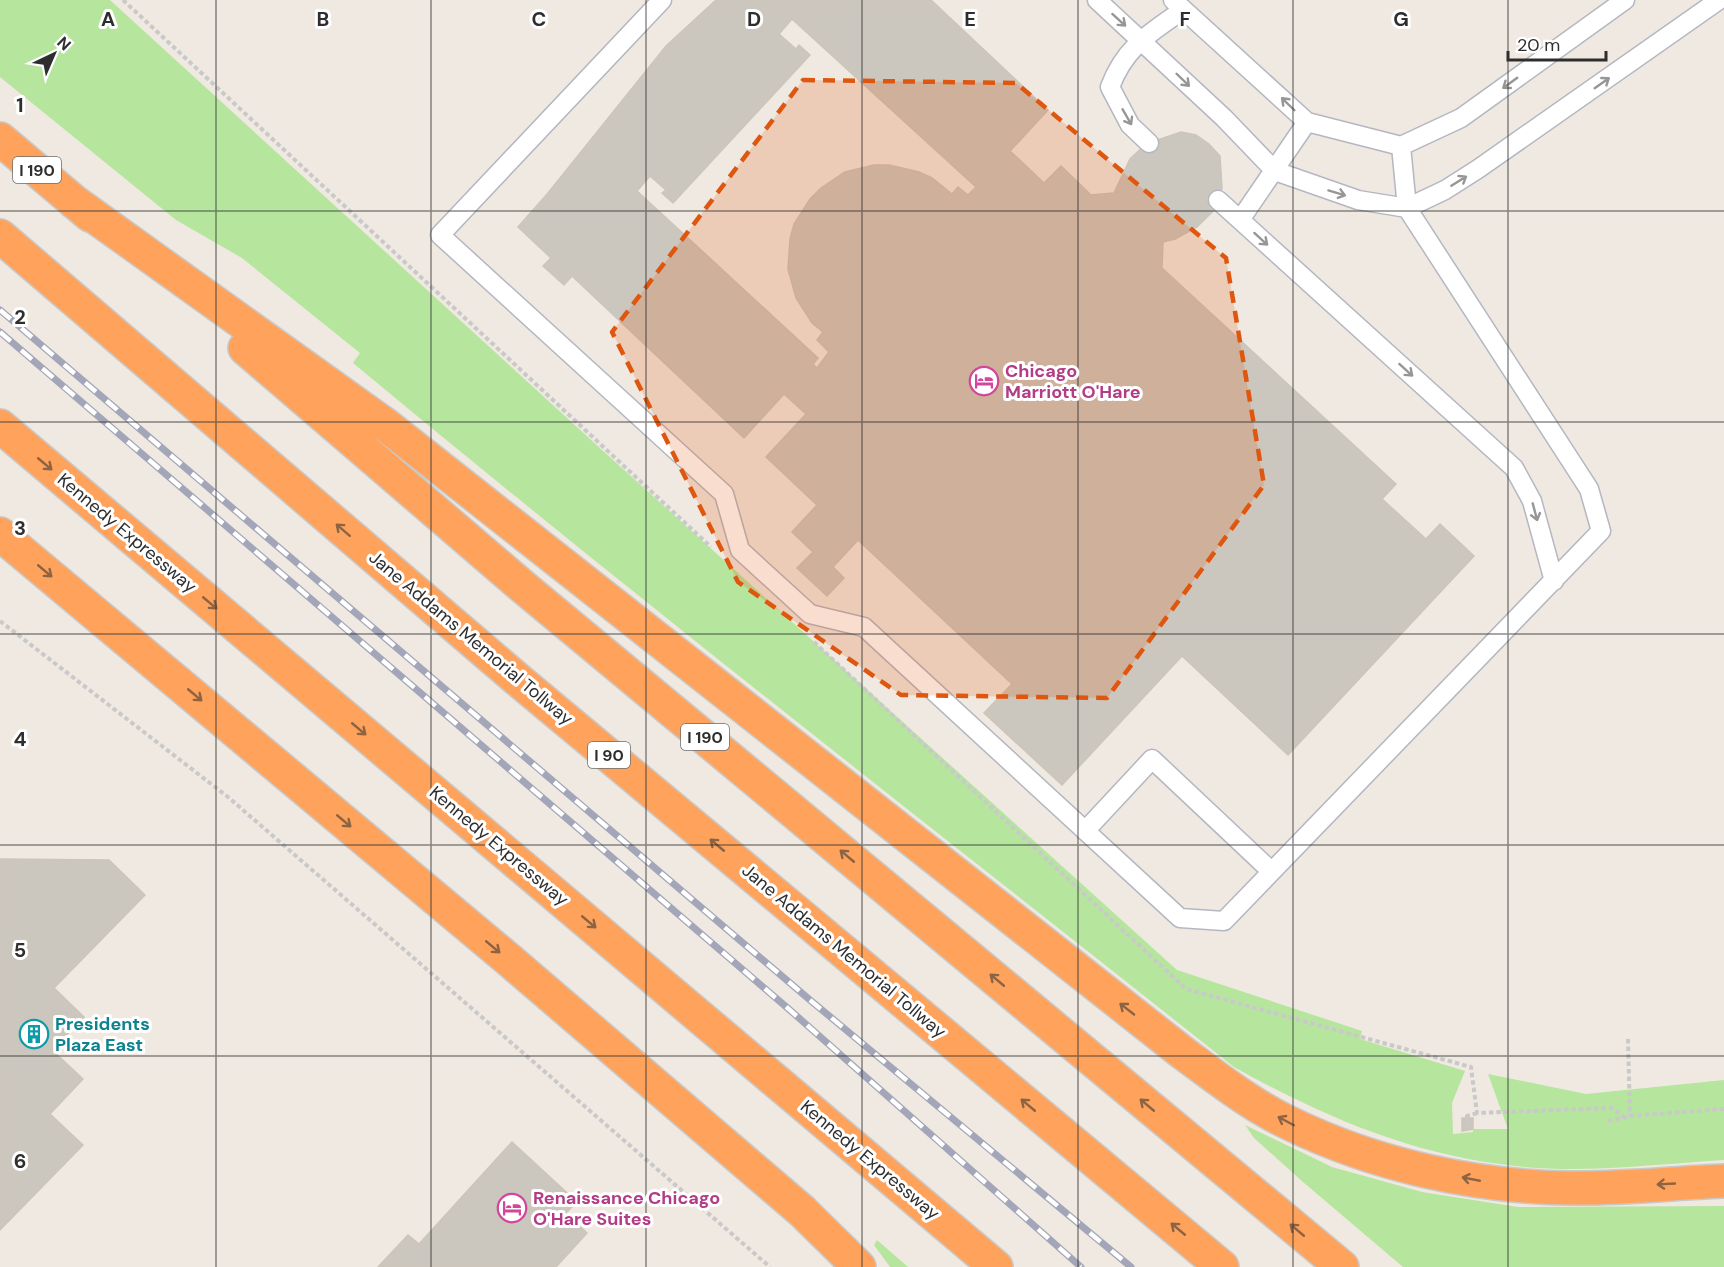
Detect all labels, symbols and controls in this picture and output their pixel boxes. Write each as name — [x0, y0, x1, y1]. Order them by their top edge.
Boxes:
text: A — [101, 6, 115, 32]
text: B — [317, 6, 329, 32]
text: C — [532, 6, 546, 32]
text: D — [747, 6, 761, 32]
text: E — [964, 6, 976, 32]
text: F — [1179, 6, 1191, 32]
text: G — [1393, 6, 1409, 32]
one-way arrow — [1111, 13, 1126, 27]
north arrow — [24, 24, 84, 84]
scale bar — [1508, 24, 1606, 62]
text: N — [53, 32, 76, 55]
text: 20 m — [1517, 33, 1560, 57]
one-way arrow — [1176, 73, 1191, 87]
one-way arrow — [1502, 77, 1518, 89]
one-way arrow — [1593, 77, 1609, 89]
text: 1 — [16, 92, 24, 118]
one-way arrow — [1281, 97, 1296, 112]
one-way arrow — [1121, 108, 1133, 125]
road number: I 190 — [13, 157, 61, 183]
one-way arrow — [1450, 175, 1467, 187]
one-way arrow — [1327, 188, 1346, 199]
one-way arrow — [1253, 232, 1268, 246]
text: 2 — [14, 304, 26, 330]
place label: Chicago Marriott O'Hare — [1005, 359, 1141, 404]
one-way arrow — [1398, 363, 1413, 377]
hotel icon: Chicago Marriott O'Hare — [968, 365, 1000, 397]
one-way arrow — [37, 457, 52, 471]
street label: Kennedy Expressway — [52, 468, 202, 598]
one-way arrow — [1530, 502, 1541, 521]
text: 3 — [14, 515, 26, 541]
one-way arrow — [335, 523, 351, 536]
street label: Jane Addams Memorial Tollway — [364, 545, 578, 731]
one-way arrow — [37, 565, 53, 578]
one-way arrow — [202, 596, 217, 610]
one-way arrow — [187, 689, 203, 702]
one-way arrow — [351, 722, 367, 735]
road number: I 190 — [681, 724, 729, 750]
text: 4 — [14, 726, 27, 752]
road number: I 90 — [588, 742, 630, 768]
street label: Kennedy Expressway — [424, 781, 574, 911]
one-way arrow — [336, 815, 352, 828]
one-way arrow — [710, 838, 725, 852]
one-way arrow — [839, 849, 855, 862]
street label: Jane Addams Memorial Tollway — [737, 858, 951, 1044]
one-way arrow — [581, 915, 597, 928]
text: 5 — [14, 937, 26, 963]
one-way arrow — [485, 940, 500, 954]
one-way arrow — [989, 974, 1005, 987]
one-way arrow — [1119, 1002, 1135, 1015]
place label: Presidents Plaza East — [55, 1012, 150, 1057]
building icon: Presidents Plaza East — [18, 1018, 50, 1050]
street label: Kennedy Expressway — [795, 1095, 945, 1225]
one-way arrow — [1020, 1098, 1036, 1111]
one-way arrow — [1140, 1098, 1155, 1112]
one-way arrow — [1278, 1115, 1295, 1127]
text: 6 — [14, 1148, 26, 1174]
one-way arrow — [1462, 1173, 1481, 1184]
one-way arrow — [1656, 1178, 1676, 1189]
place label: Renaissance Chicago O'Hare Suites — [533, 1186, 720, 1231]
hotel icon: Renaissance Chicago O'Hare Suites — [496, 1192, 528, 1224]
one-way arrow — [1170, 1223, 1186, 1236]
one-way arrow — [1289, 1223, 1305, 1236]

